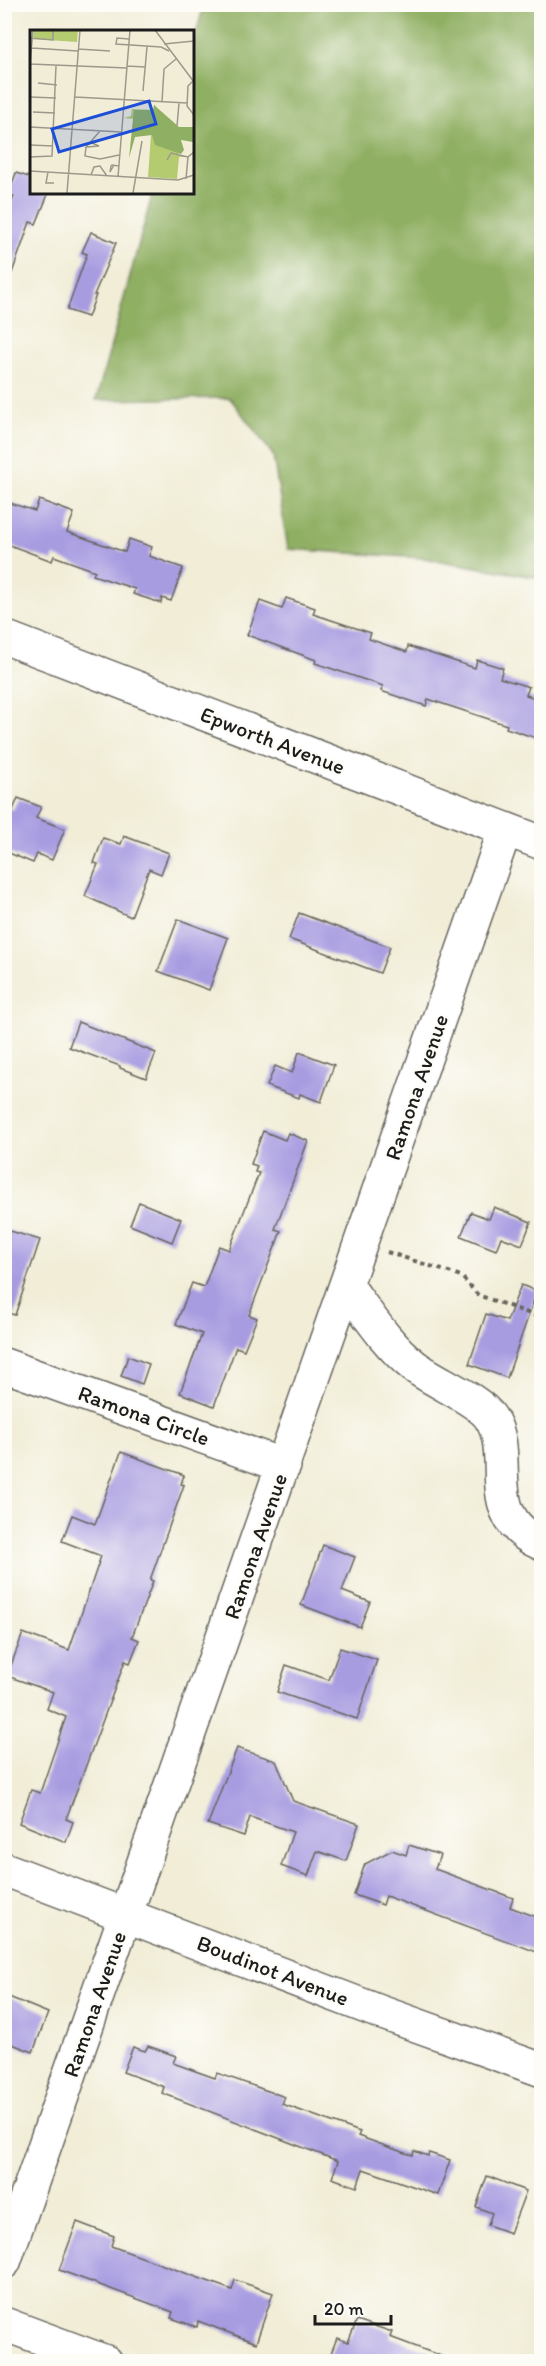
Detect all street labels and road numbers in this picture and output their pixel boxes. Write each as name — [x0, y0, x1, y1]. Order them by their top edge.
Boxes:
street label: Epworth Avenue — [197, 700, 349, 780]
street label: Ramona Avenue — [379, 1011, 454, 1164]
street label: Ramona Circle — [74, 1379, 213, 1452]
street label: Ramona Avenue — [218, 1470, 293, 1623]
street label: Ramona Avenue — [57, 1928, 132, 2081]
street label: Boudinot Avenue — [193, 1929, 352, 2012]

